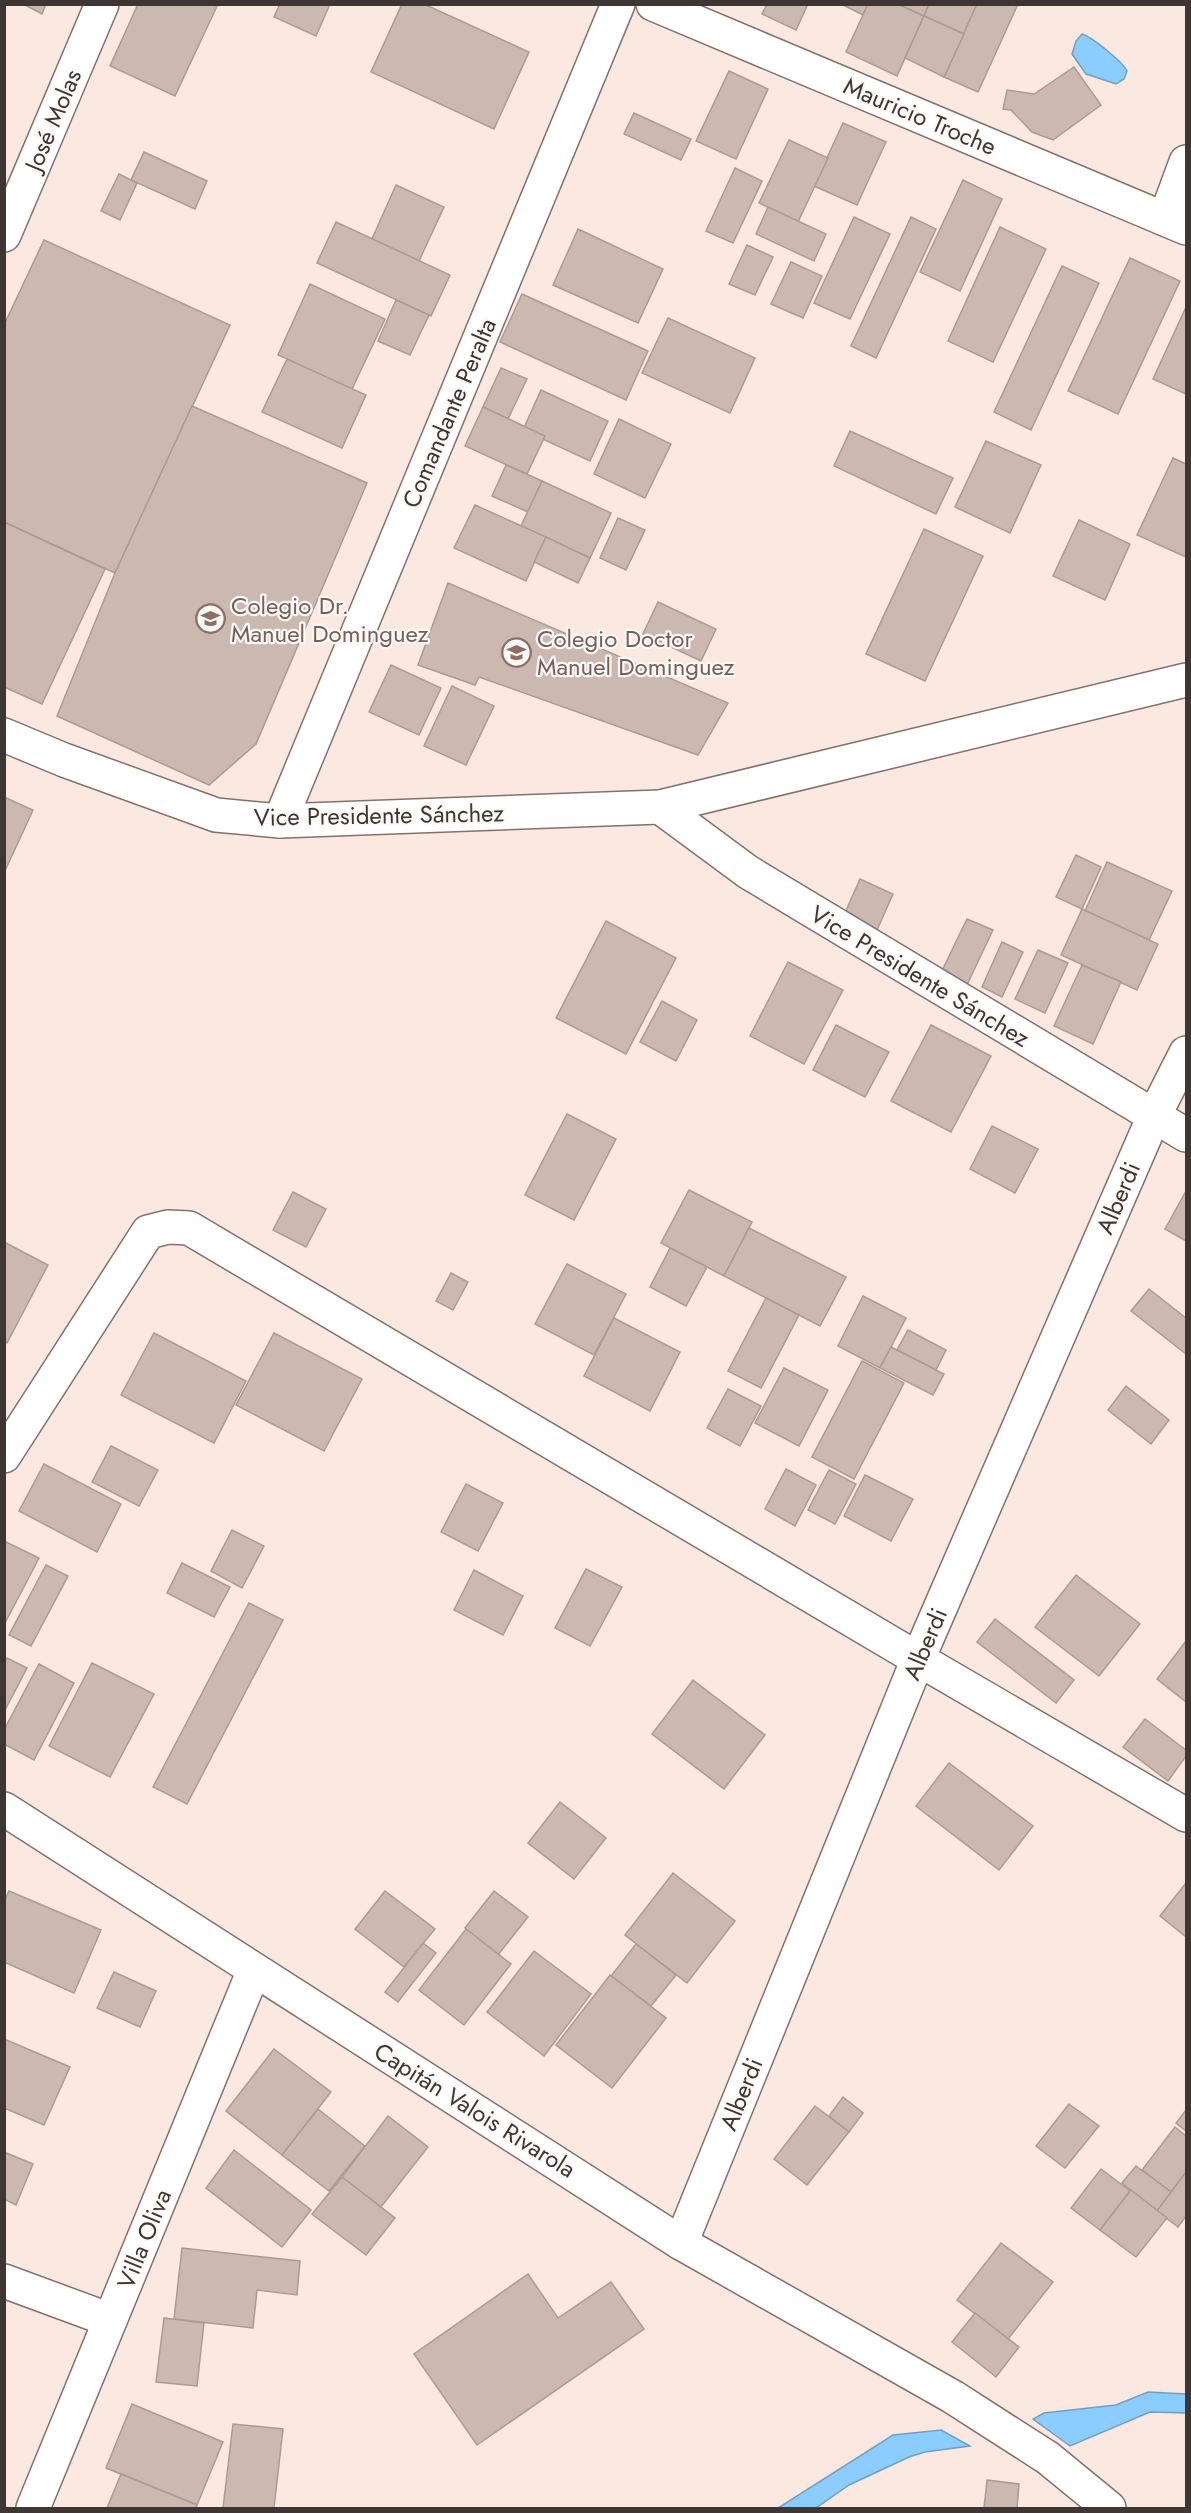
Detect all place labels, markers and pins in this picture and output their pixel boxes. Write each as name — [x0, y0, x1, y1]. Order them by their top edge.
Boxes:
place label: Colegio Dr. Manuel Dominguez — [231, 588, 429, 651]
school or university icon: Colegio Dr. Manuel Dominguez — [194, 603, 226, 635]
place label: Colegio Doctor Manuel Dominguez — [537, 621, 735, 684]
school or university icon: Colegio Doctor Manuel Dominguez — [500, 636, 532, 668]

